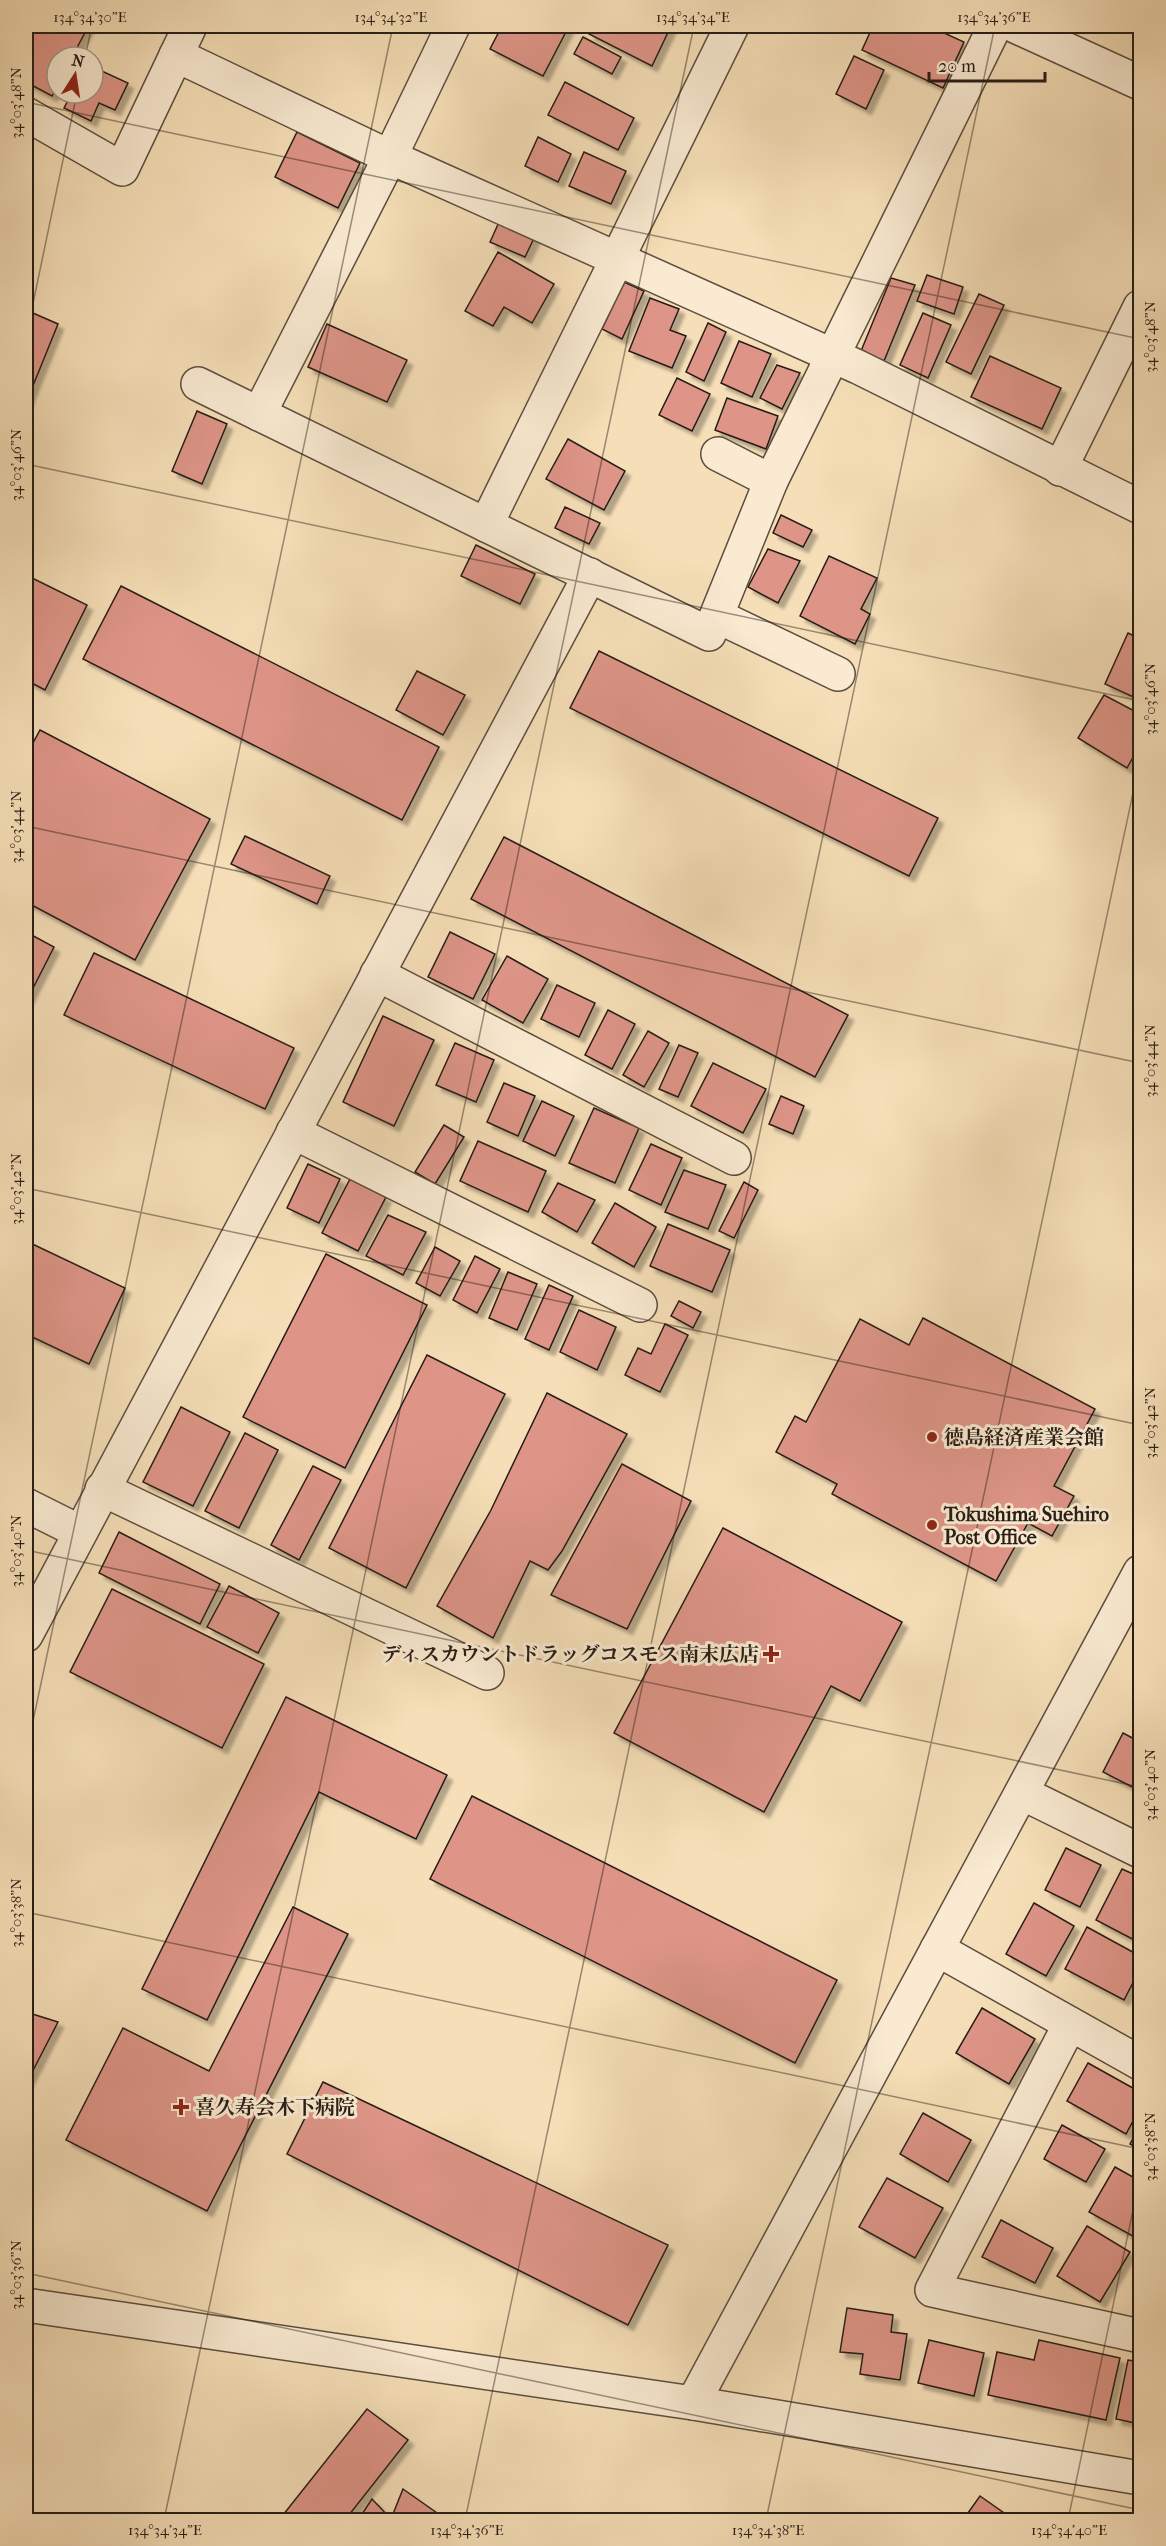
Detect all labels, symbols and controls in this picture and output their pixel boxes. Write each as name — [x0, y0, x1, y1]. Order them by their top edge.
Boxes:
text: 134°34'30"E — [53, 8, 127, 26]
text: 134°34'32"E — [355, 8, 427, 26]
text: 134°34'34"E — [656, 8, 730, 26]
text: 134°34'36"E — [957, 8, 1031, 26]
north arrow — [45, 45, 105, 105]
scale bar — [929, 45, 1044, 83]
text: N — [70, 50, 87, 72]
text: 20 m — [938, 56, 976, 77]
text: 34°03'48"N — [7, 67, 25, 139]
text: 34°03'48"N — [1141, 301, 1159, 373]
text: 34°03'46"N — [7, 428, 25, 501]
text: 34°03'46"N — [1141, 662, 1159, 735]
text: 34°03'44"N — [7, 790, 25, 864]
text: 34°03'44"N — [1141, 1024, 1159, 1098]
text: 34°03'42"N — [7, 1152, 25, 1225]
text: 34°03'42"N — [1141, 1386, 1159, 1459]
place label: 徳島経済産業会館 — [944, 1426, 1104, 1449]
marker: 徳島経済産業会館 — [925, 1430, 939, 1444]
place label: Tokushima Suehiro Post Office — [943, 1503, 1109, 1549]
text: 34°03'40"N — [7, 1514, 25, 1587]
marker: Tokushima Suehiro Post Office — [925, 1518, 939, 1532]
place label: ディスカウントドラッグコスモス南末広店 — [381, 1643, 759, 1666]
marker: ディスカウントドラッグコスモス南末広店 — [764, 1647, 778, 1661]
text: 34°03'40"N — [1141, 1748, 1159, 1821]
text: 34°03'38"N — [7, 1878, 25, 1948]
place label: 喜久寿会木下病院 — [195, 2096, 355, 2119]
marker: 喜久寿会木下病院 — [172, 2098, 190, 2116]
text: 34°03'38"N — [1141, 2112, 1159, 2182]
text: 34°03'36"N — [7, 2240, 25, 2310]
text: 134°34'34"E — [128, 2521, 202, 2539]
text: 134°34'36"E — [430, 2521, 504, 2539]
text: 134°34'38"E — [732, 2521, 804, 2539]
text: 134°34'40"E — [1031, 2521, 1107, 2539]

